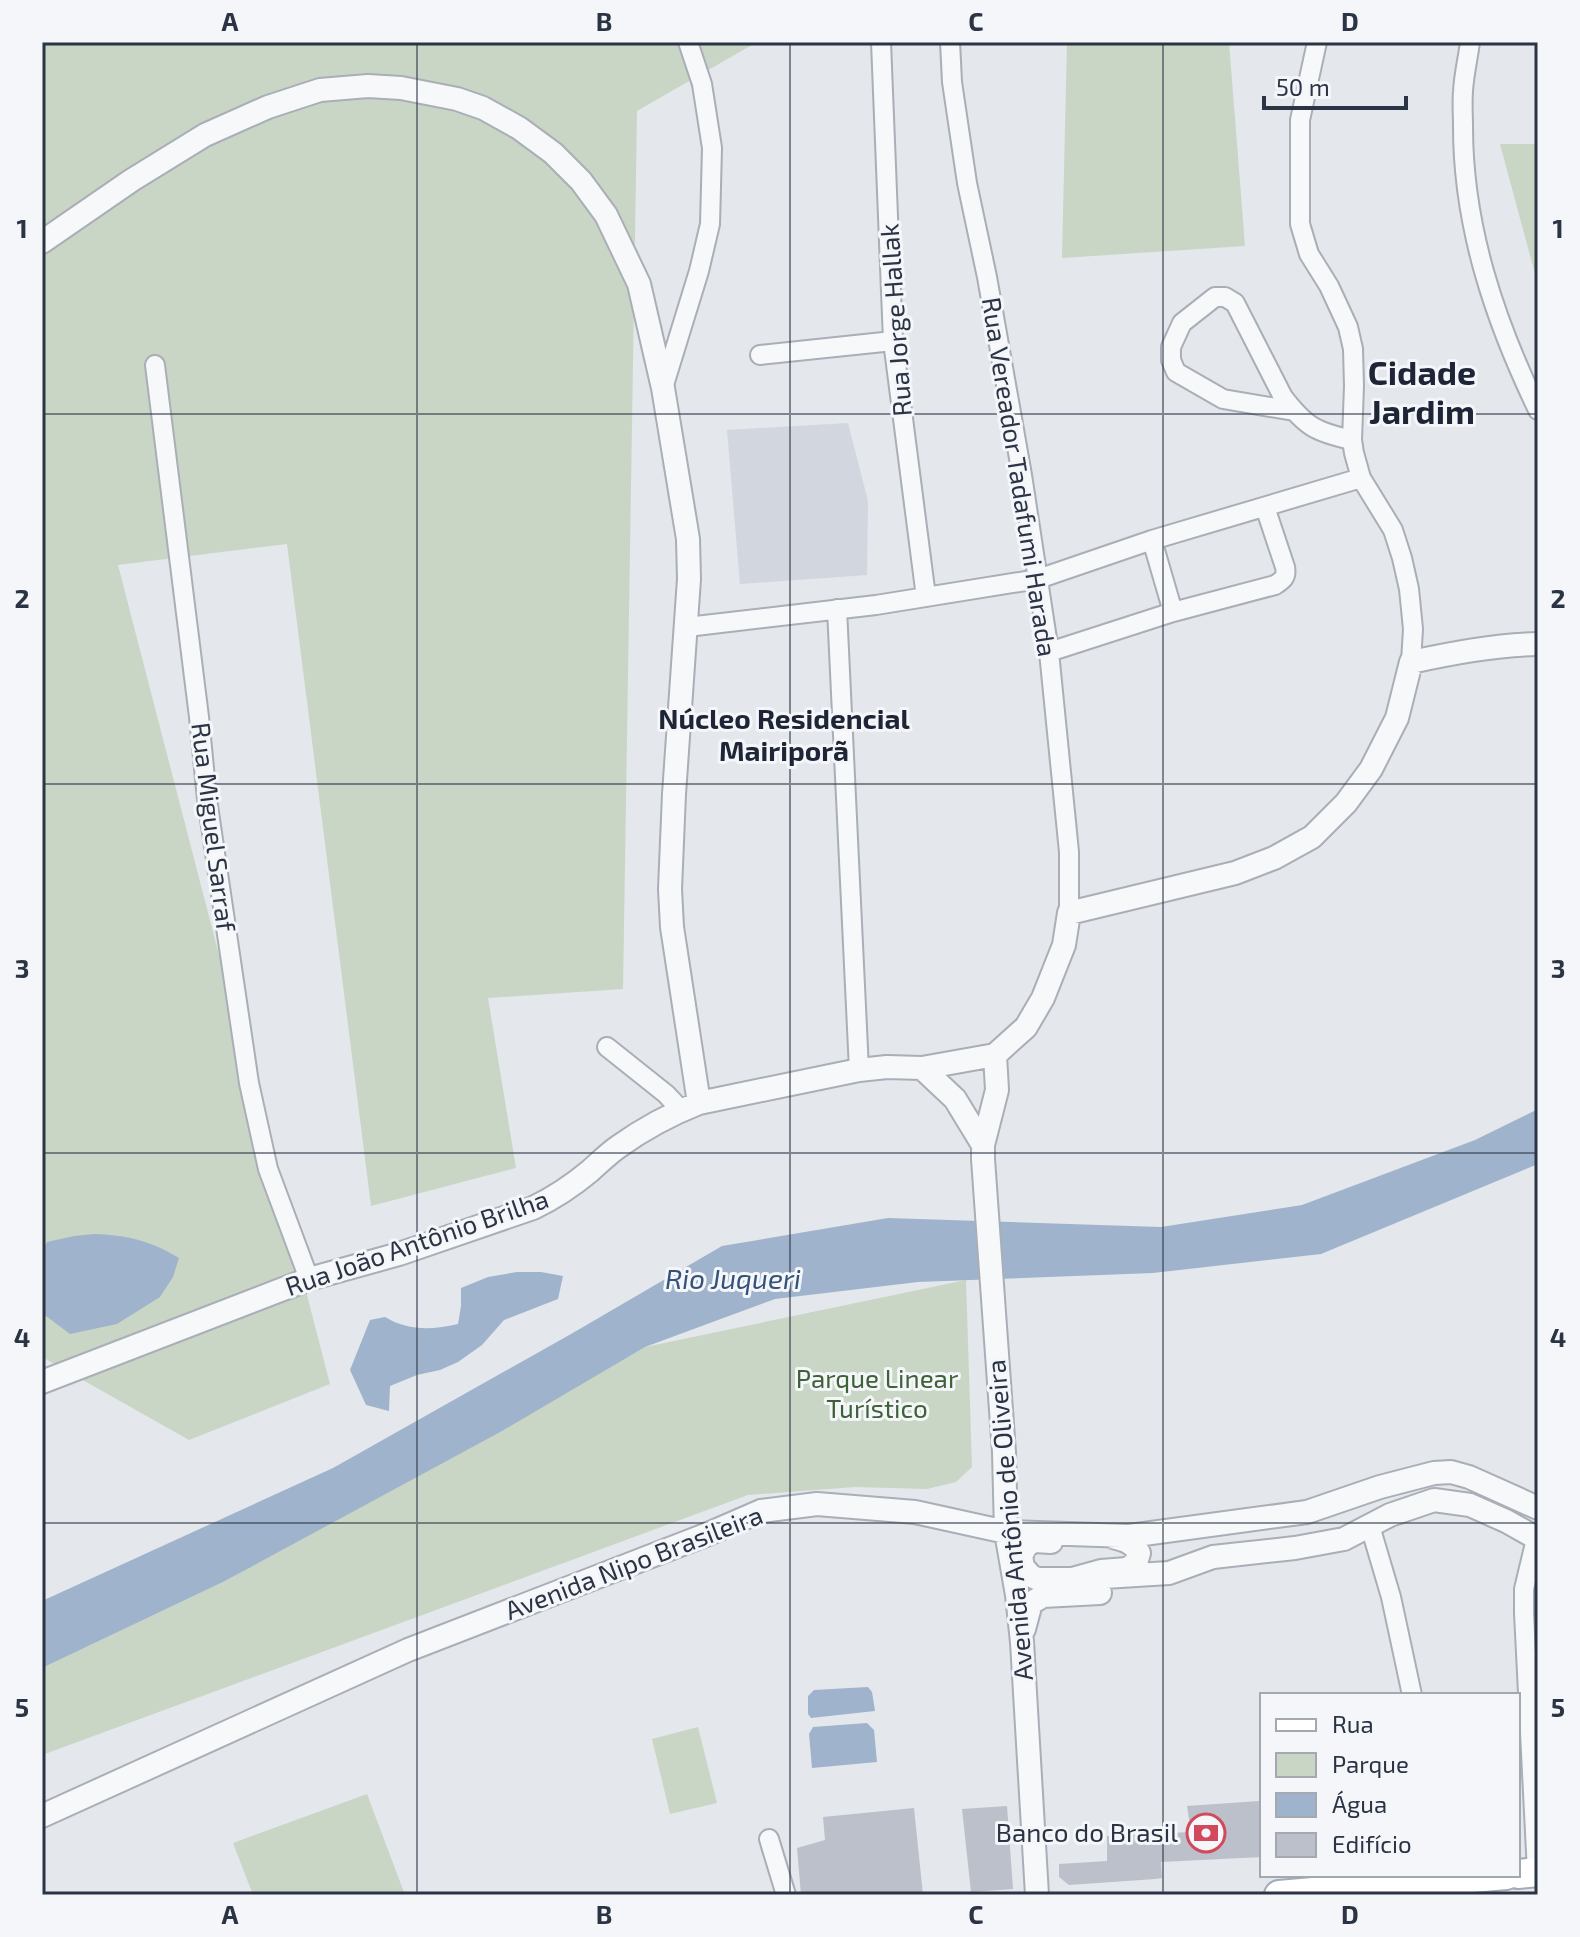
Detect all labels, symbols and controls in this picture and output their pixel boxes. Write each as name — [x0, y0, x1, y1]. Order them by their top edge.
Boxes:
text: A — [222, 5, 239, 36]
text: B — [596, 5, 612, 36]
text: C — [968, 5, 984, 36]
text: D — [1341, 5, 1359, 36]
scale bar — [1264, 60, 1406, 110]
text: 50 m — [1276, 72, 1330, 101]
text: 1 — [16, 212, 28, 243]
text: 1 — [1552, 212, 1564, 243]
street label: Rua Jorge Hallak — [872, 223, 917, 418]
street label: Rua Vereador Tadafumi Harada — [977, 295, 1064, 659]
district label: Cidade Jardim — [1368, 351, 1476, 431]
text: 2 — [14, 582, 30, 613]
text: 2 — [1550, 582, 1566, 613]
district label: Núcleo Residencial Mairiporã — [658, 701, 911, 767]
street label: Rua Miguel Sarraf — [186, 721, 243, 934]
text: 3 — [15, 952, 29, 983]
text: 3 — [1551, 952, 1565, 983]
street label: Rua João Antônio Brilha — [281, 1182, 552, 1301]
water label: Rio Juqueri — [665, 1261, 801, 1295]
text: 4 — [14, 1321, 30, 1352]
text: 4 — [1550, 1321, 1566, 1352]
street label: Avenida Antônio de Oliveira — [979, 1358, 1038, 1682]
park label: Parque Linear Turístico — [796, 1362, 958, 1423]
street label: Avenida Nipo Brasileira — [500, 1498, 767, 1625]
text: 5 — [15, 1691, 29, 1722]
text: 5 — [1551, 1691, 1565, 1722]
legend — [1260, 1693, 1520, 1877]
text: Rua — [1332, 1709, 1374, 1738]
text: Parque — [1332, 1749, 1409, 1778]
text: Água — [1332, 1789, 1387, 1818]
bank icon: Banco do Brasil — [1185, 1812, 1227, 1854]
place label: Banco do Brasil — [996, 1816, 1178, 1847]
text: Edifício — [1332, 1829, 1412, 1858]
text: A — [222, 1898, 239, 1929]
text: B — [596, 1898, 612, 1929]
text: C — [968, 1898, 984, 1929]
text: D — [1341, 1898, 1359, 1929]

